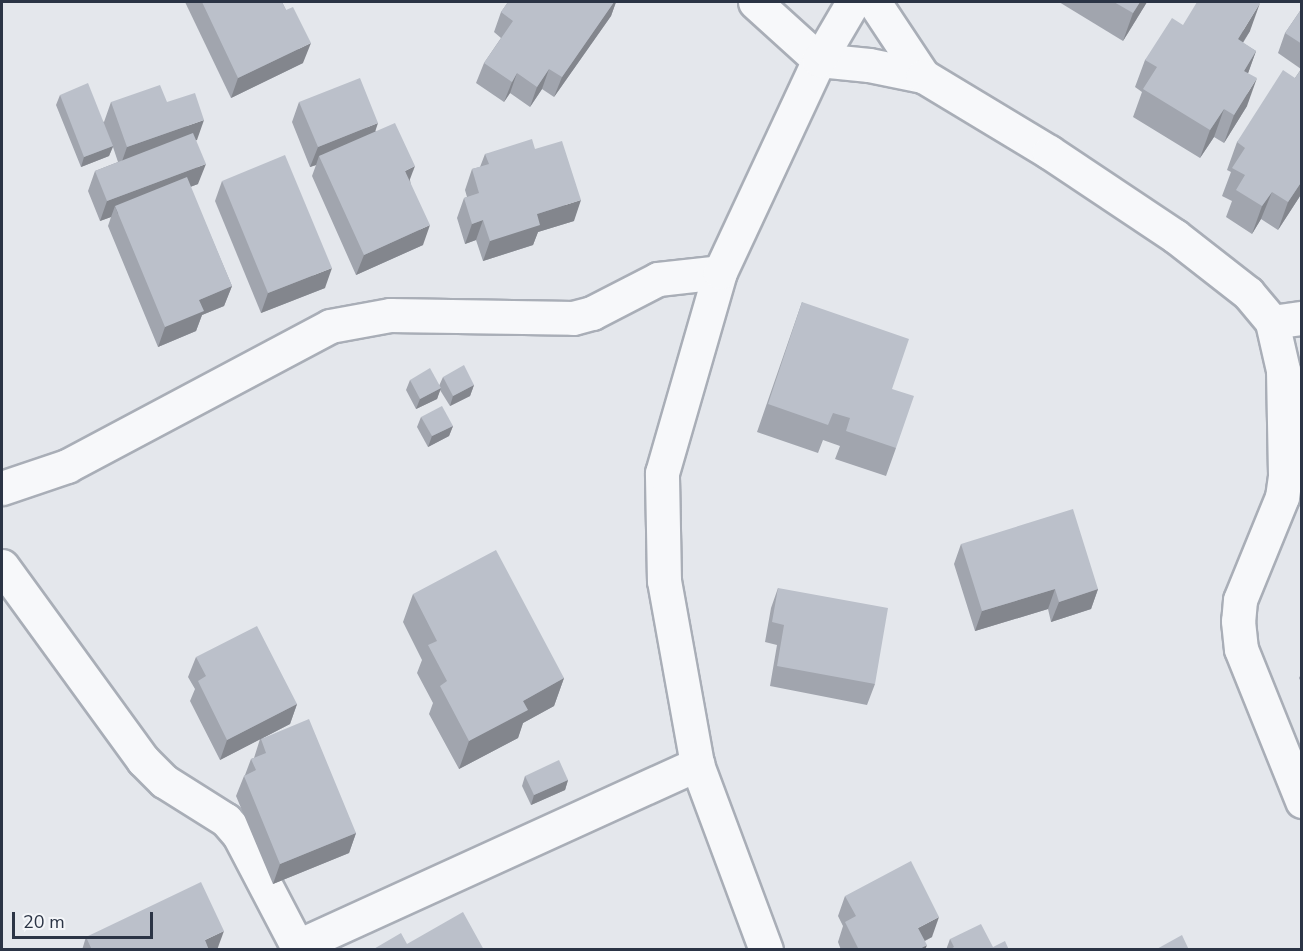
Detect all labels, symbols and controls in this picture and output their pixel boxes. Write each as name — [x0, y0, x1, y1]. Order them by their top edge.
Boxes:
scale bar — [15, 900, 156, 938]
text: 20 m — [23, 910, 65, 934]

